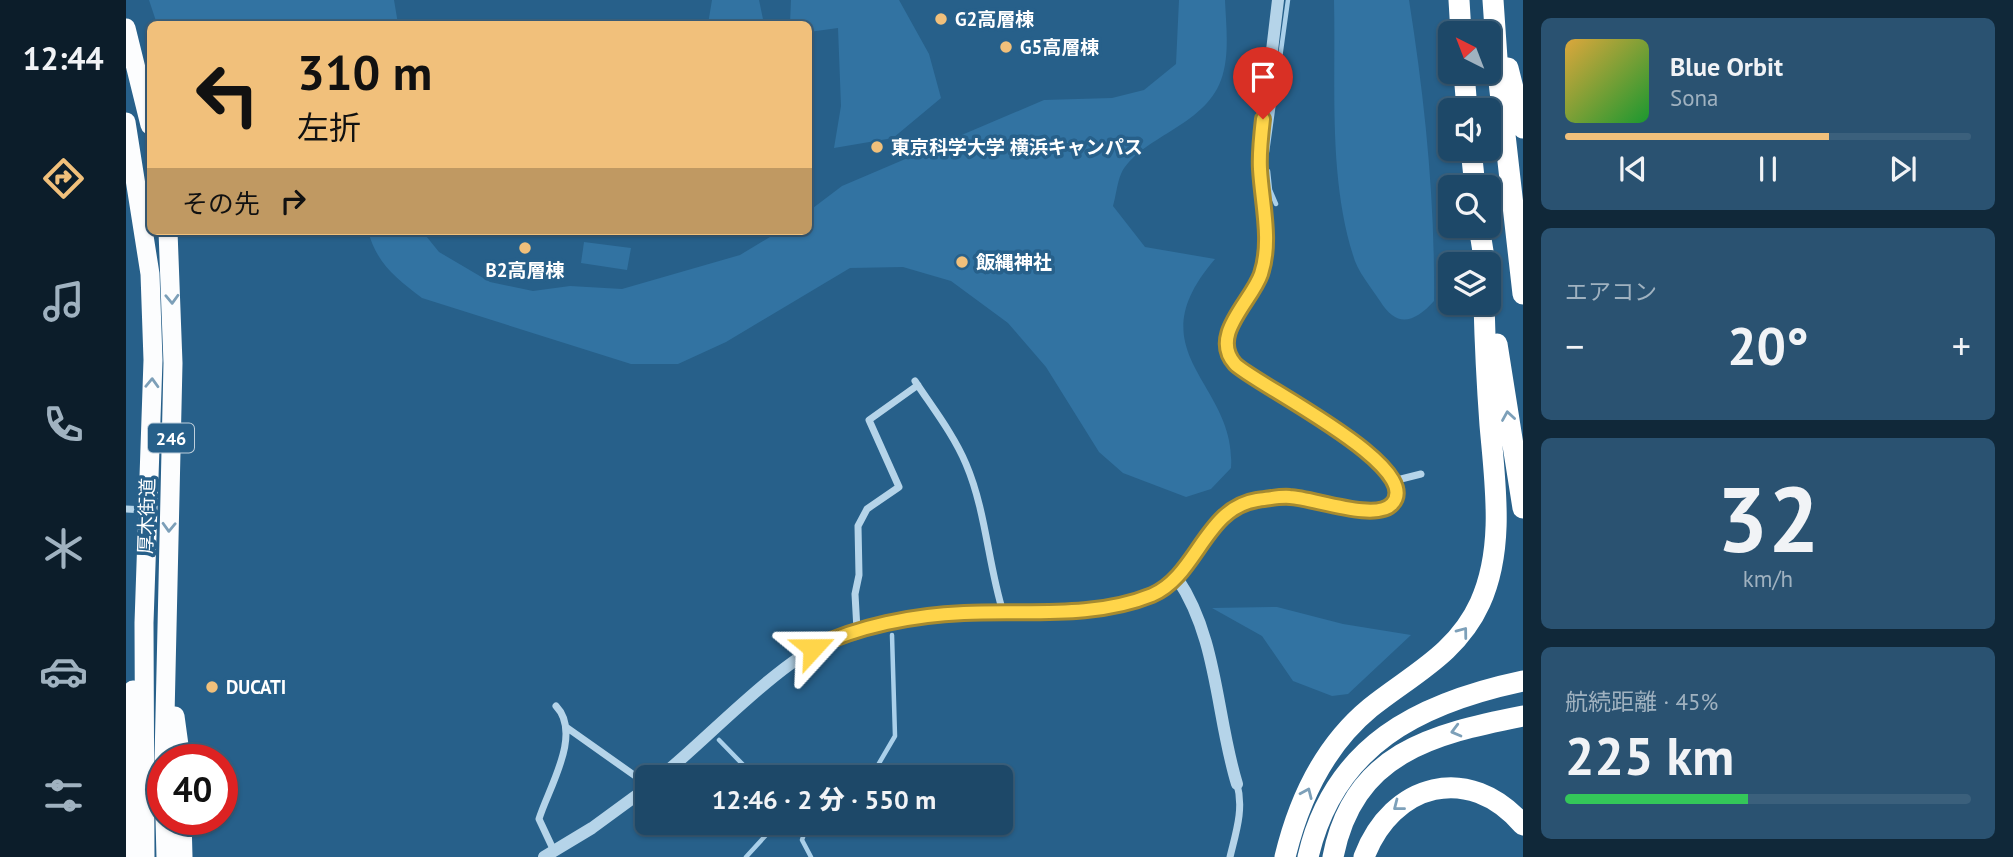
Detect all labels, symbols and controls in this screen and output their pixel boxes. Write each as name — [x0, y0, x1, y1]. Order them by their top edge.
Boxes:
place label: G2高層棟 — [955, 7, 1034, 31]
marker: G2高層棟 — [933, 11, 949, 27]
north arrow — [1438, 21, 1502, 84]
map controls — [1438, 21, 1501, 315]
place label: G5高層棟 — [1020, 35, 1099, 59]
text: 12:44 — [22, 37, 104, 79]
marker: G5高層棟 — [998, 39, 1014, 55]
text: 310 m — [297, 40, 432, 104]
pin — [1233, 47, 1293, 119]
icon: left — [182, 49, 273, 140]
text: Blue Orbit — [1670, 50, 1783, 83]
icon: arrive — [1244, 58, 1282, 96]
text: Sona — [1670, 83, 1719, 112]
button: sound — [1438, 98, 1501, 161]
text: 左折 — [297, 106, 361, 148]
place label: 東京科学大学 横浜キャンパス — [891, 135, 1143, 159]
marker: 東京科学大学 横浜キャンパス — [869, 139, 885, 155]
icon: previous — [1614, 150, 1652, 188]
icon: pause — [1749, 150, 1787, 188]
icon: next — [1884, 150, 1922, 188]
icon: directions — [39, 154, 88, 203]
button: search — [1438, 175, 1501, 238]
icon: right — [274, 182, 312, 220]
text: その先 — [182, 187, 260, 220]
marker: B2高層棟 — [517, 240, 533, 256]
place label: 飯縄神社 — [976, 250, 1052, 274]
button: layers — [1438, 252, 1501, 315]
marker: 飯縄神社 — [954, 254, 970, 270]
place label: B2高層棟 — [485, 258, 565, 282]
icon: music — [39, 277, 88, 326]
text: エアコン — [1565, 277, 1657, 306]
one-way arrow — [164, 294, 179, 305]
text: 20° — [1727, 312, 1809, 379]
text: − — [1565, 321, 1584, 370]
text: + — [1952, 321, 1971, 370]
one-way arrow — [145, 378, 160, 389]
icon: phone — [39, 400, 88, 449]
one-way arrow — [1501, 411, 1516, 422]
road number: 246 — [148, 424, 194, 452]
text: 32 — [1716, 459, 1820, 577]
street label: 厚木街道 — [133, 478, 159, 554]
one-way arrow — [161, 522, 177, 532]
icon: climate — [39, 524, 88, 573]
text: km/h — [1743, 564, 1793, 593]
position arrow — [776, 611, 850, 685]
one-way arrow — [1454, 627, 1467, 639]
icon: car — [39, 647, 88, 696]
place label: DUCATI — [226, 675, 286, 699]
marker: DUCATI — [204, 679, 220, 695]
text: 航続距離 · 45% — [1565, 687, 1718, 716]
text: 225 km — [1565, 722, 1734, 789]
one-way arrow — [1451, 723, 1463, 737]
speed limit sign: 40 — [147, 744, 238, 835]
icon: filters — [39, 771, 88, 820]
text: 12:46 · 2 分 · 550 m — [712, 783, 936, 816]
one-way arrow — [1299, 787, 1313, 800]
one-way arrow — [1393, 798, 1406, 811]

